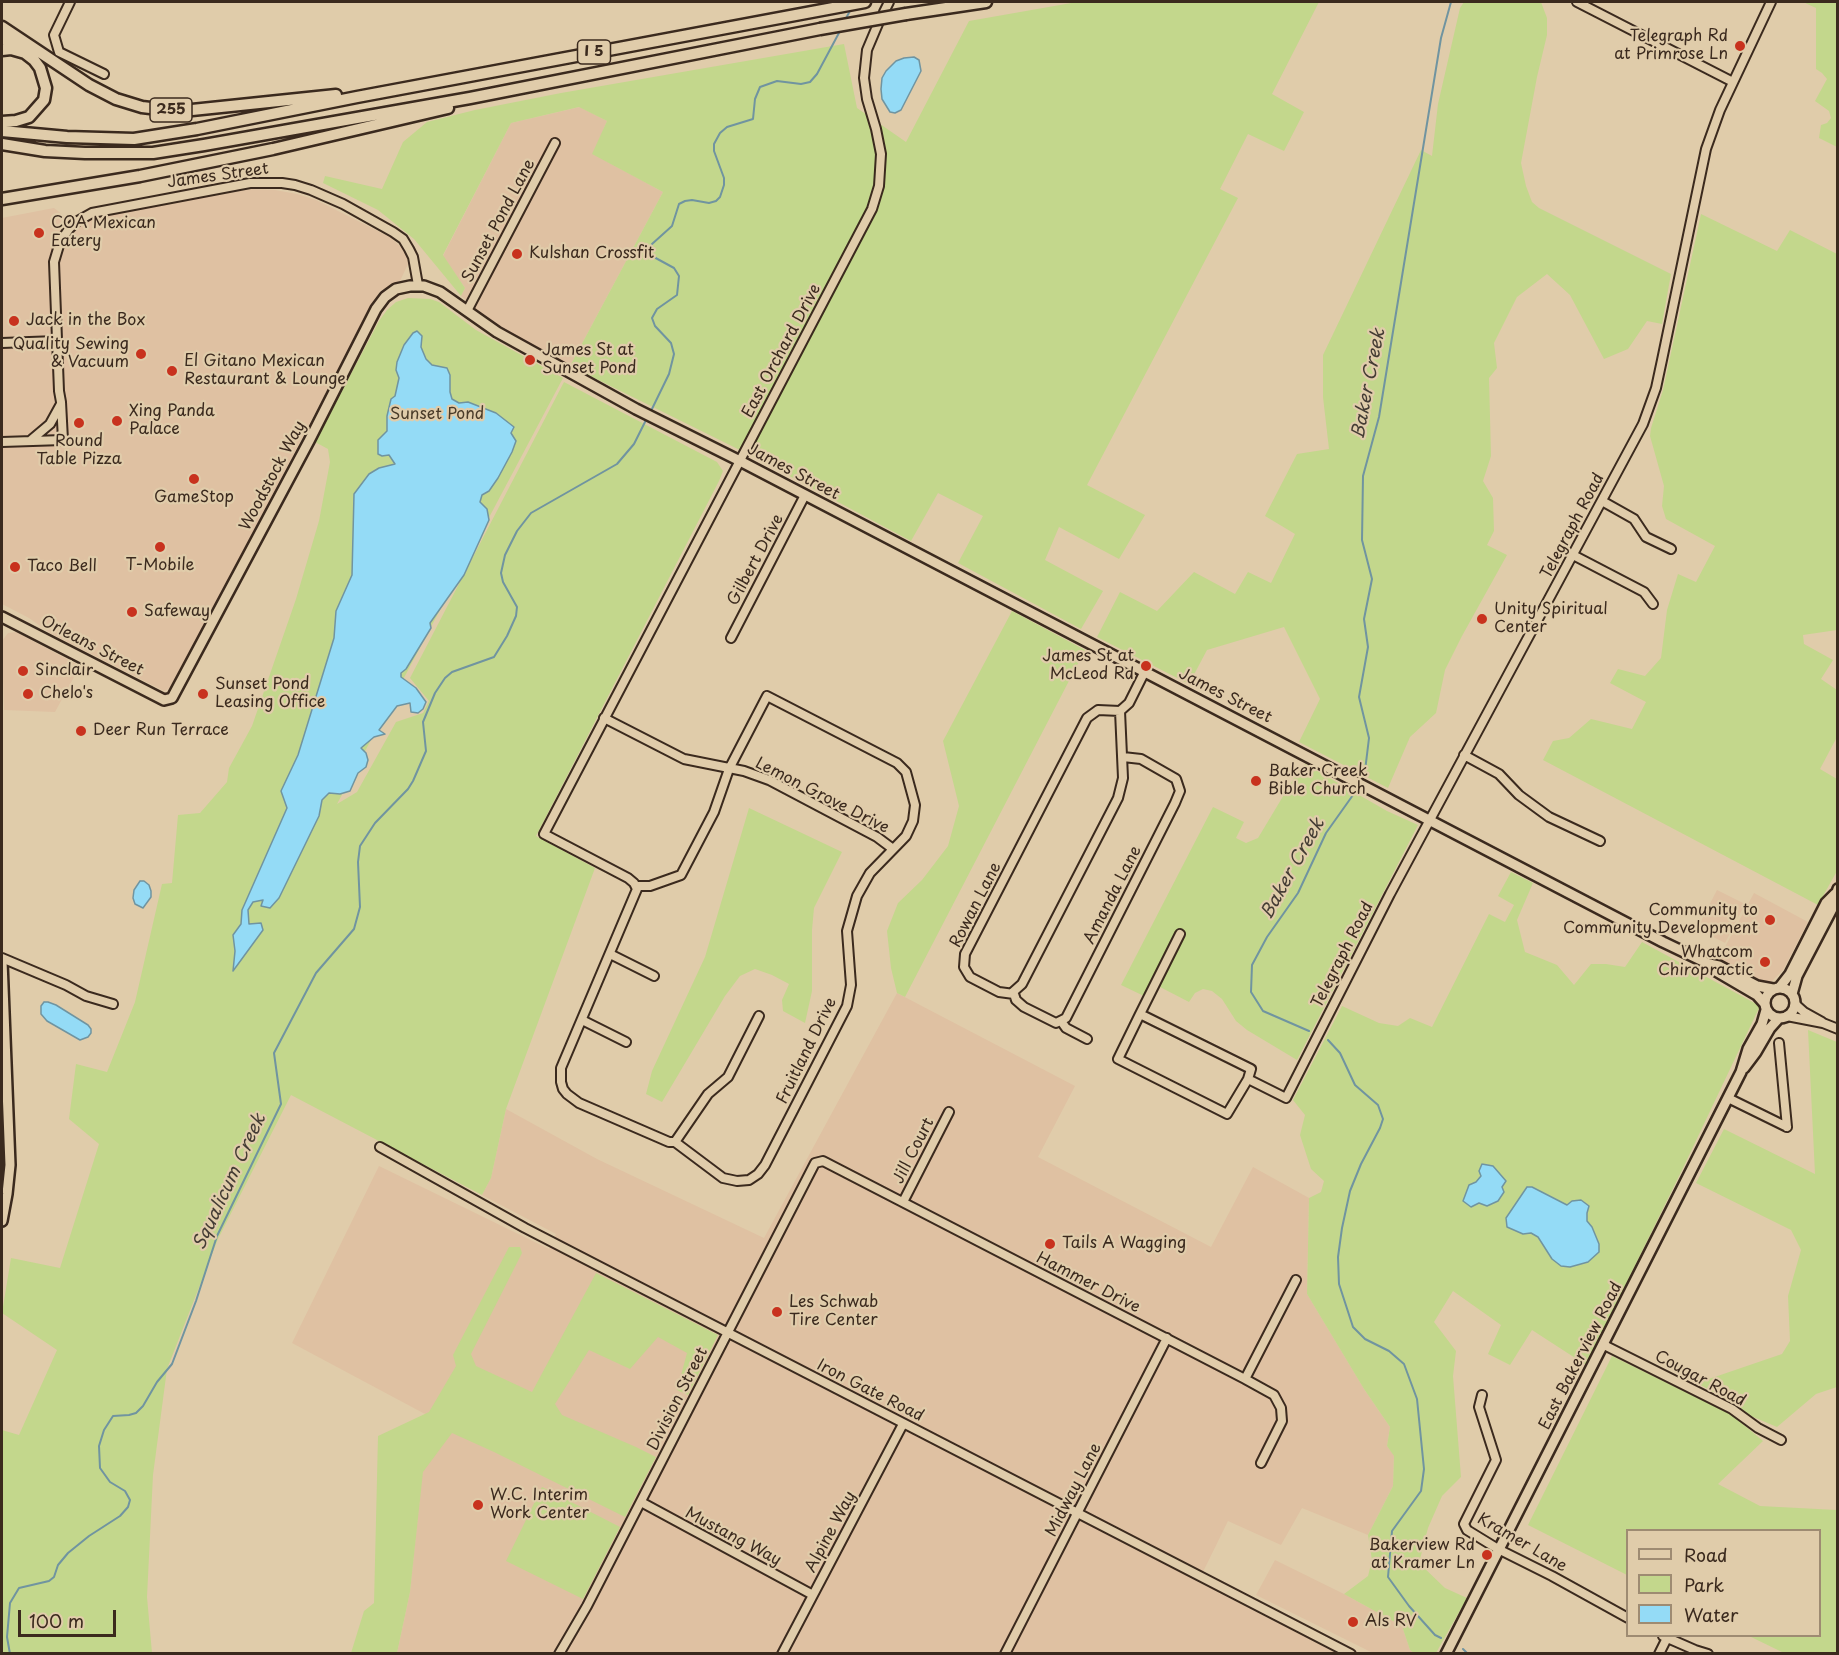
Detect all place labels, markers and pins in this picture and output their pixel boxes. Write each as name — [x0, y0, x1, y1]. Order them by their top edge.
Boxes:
place label: Telegraph Rd at Primrose Ln — [1614, 27, 1728, 65]
marker: Telegraph Rd at Primrose Ln — [1733, 39, 1747, 53]
place label: COA Mexican Eatery — [51, 214, 156, 252]
marker: COA Mexican Eatery — [32, 226, 46, 240]
place label: Kulshan Crossfit — [529, 244, 654, 264]
marker: Kulshan Crossfit — [510, 247, 524, 261]
place label: Jack in the Box — [26, 311, 145, 331]
marker: Jack in the Box — [7, 314, 21, 328]
place label: Quality Sewing & Vacuum — [13, 335, 129, 373]
place label: James St at Sunset Pond — [542, 341, 636, 379]
marker: Quality Sewing & Vacuum — [134, 347, 148, 361]
place label: El Gitano Mexican Restaurant & Lounge — [184, 352, 346, 390]
marker: James St at Sunset Pond — [523, 353, 537, 367]
marker: El Gitano Mexican Restaurant & Lounge — [165, 364, 179, 378]
place label: Xing Panda Palace — [129, 402, 215, 440]
marker: Xing Panda Palace — [110, 414, 124, 428]
marker: Round Table Pizza — [72, 416, 86, 430]
place label: Round Table Pizza — [36, 432, 122, 470]
marker: GameStop — [187, 472, 201, 486]
place label: GameStop — [154, 488, 234, 508]
marker: T-Mobile — [153, 540, 167, 554]
place label: T-Mobile — [126, 556, 194, 576]
place label: Taco Bell — [27, 557, 97, 577]
marker: Taco Bell — [8, 560, 22, 574]
place label: Unity Spiritual Center — [1494, 600, 1608, 638]
place label: Safeway — [144, 602, 210, 622]
marker: Safeway — [125, 605, 139, 619]
marker: Unity Spiritual Center — [1475, 612, 1489, 626]
place label: James St at McLeod Rd — [1042, 647, 1134, 685]
marker: James St at McLeod Rd — [1139, 659, 1153, 673]
place label: Sinclair — [35, 661, 93, 681]
marker: Sinclair — [16, 664, 30, 678]
place label: Sunset Pond Leasing Office — [215, 675, 325, 713]
place label: Chelo's — [40, 684, 93, 704]
marker: Chelo's — [21, 687, 35, 701]
marker: Sunset Pond Leasing Office — [196, 687, 210, 701]
place label: Deer Run Terrace — [93, 721, 229, 741]
marker: Deer Run Terrace — [74, 724, 88, 738]
place label: Baker Creek Bible Church — [1268, 762, 1368, 800]
marker: Baker Creek Bible Church — [1249, 774, 1263, 788]
place label: Community to Community Development — [1563, 901, 1758, 939]
marker: Community to Community Development — [1763, 913, 1777, 927]
place label: Whatcom Chiropractic — [1658, 943, 1753, 981]
marker: Whatcom Chiropractic — [1758, 955, 1772, 969]
place label: Tails A Wagging — [1062, 1234, 1186, 1254]
marker: Tails A Wagging — [1043, 1237, 1057, 1251]
place label: Les Schwab Tire Center — [789, 1293, 878, 1331]
marker: Les Schwab Tire Center — [770, 1305, 784, 1319]
place label: W.C. Interim Work Center — [490, 1486, 589, 1524]
marker: W.C. Interim Work Center — [471, 1498, 485, 1512]
place label: Bakerview Rd at Kramer Ln — [1369, 1536, 1475, 1574]
marker: Bakerview Rd at Kramer Ln — [1480, 1548, 1494, 1562]
place label: Als RV — [1365, 1612, 1417, 1632]
marker: Als RV — [1346, 1615, 1360, 1629]

